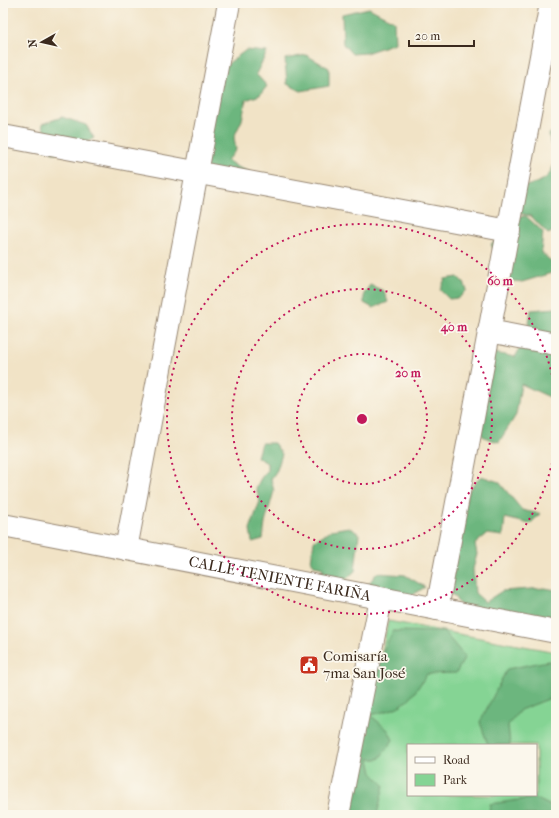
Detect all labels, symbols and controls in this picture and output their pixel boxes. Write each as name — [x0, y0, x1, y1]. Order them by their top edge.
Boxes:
north arrow — [22, 22, 62, 62]
scale bar — [409, 22, 474, 48]
text: 20 m — [415, 29, 440, 43]
text: N — [25, 38, 40, 48]
text: 60 m — [487, 274, 514, 288]
text: 40 m — [440, 320, 468, 335]
text: 20 m — [395, 366, 422, 380]
centre of rings — [355, 412, 369, 426]
street label: CALLE TENIENTE FARIÑA — [187, 552, 373, 605]
place label: Comisaría 7ma San José — [323, 647, 406, 682]
public building icon: Comisaría 7ma San José — [298, 654, 320, 676]
legend — [407, 744, 537, 796]
text: Road — [443, 753, 470, 767]
text: Park — [443, 773, 468, 787]

